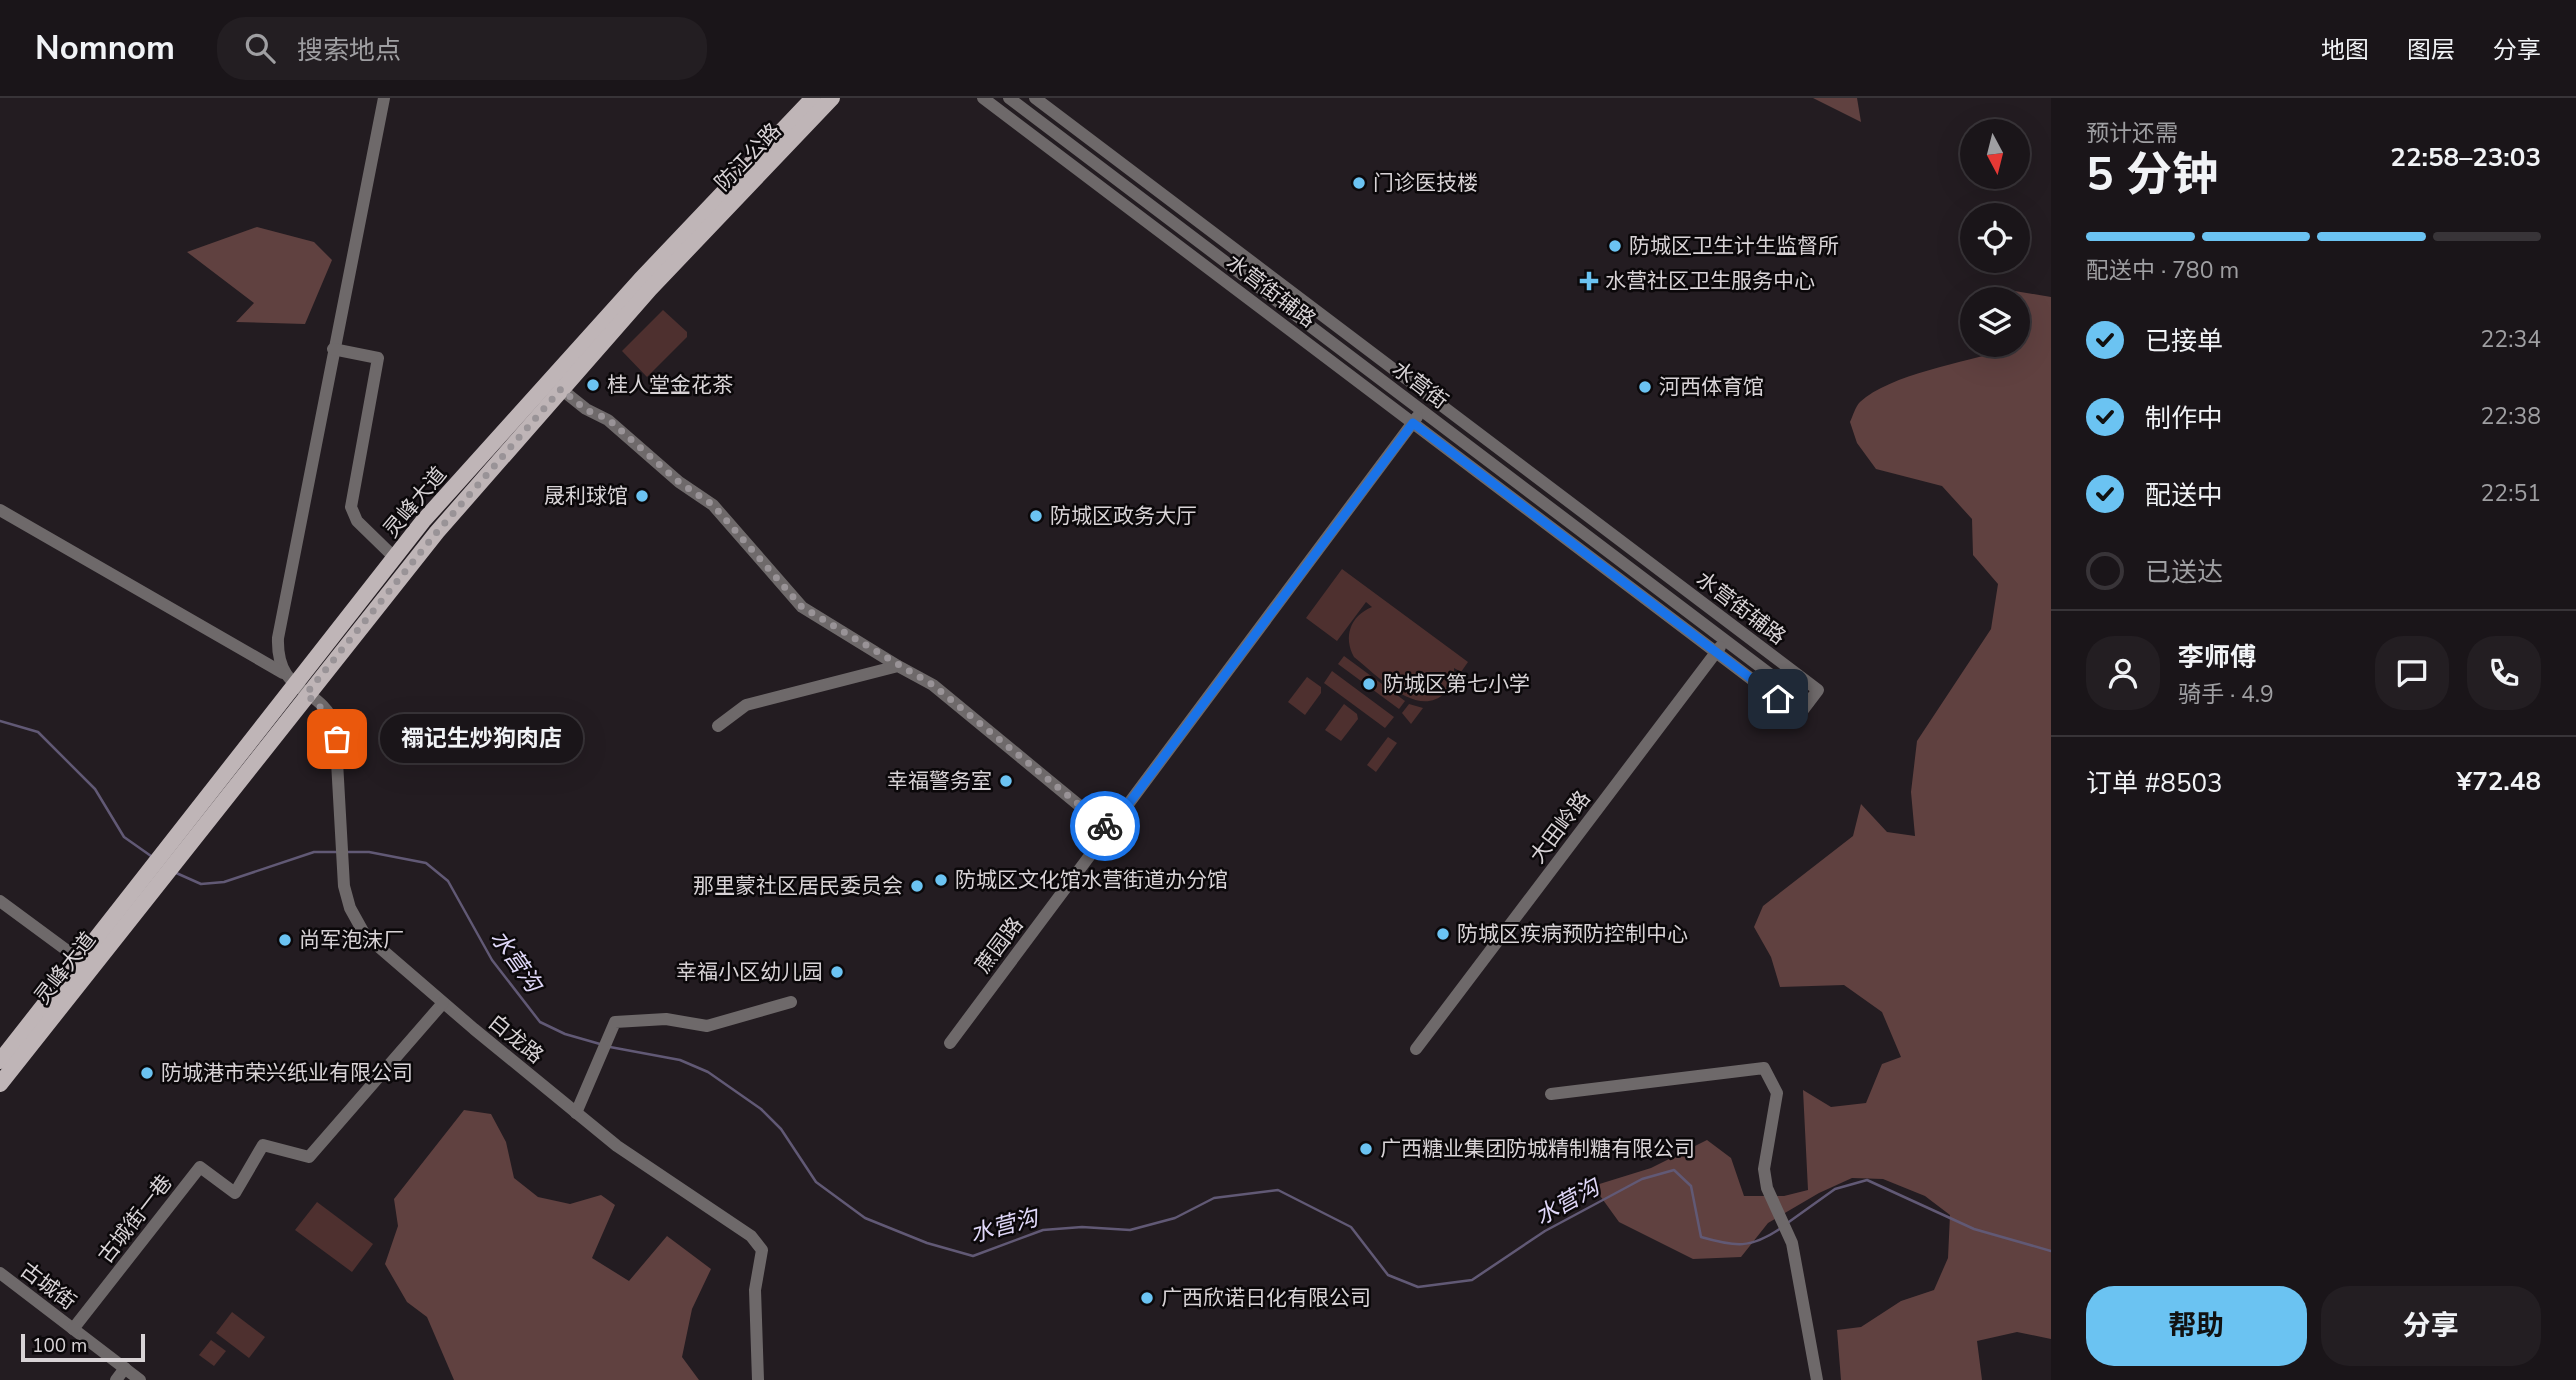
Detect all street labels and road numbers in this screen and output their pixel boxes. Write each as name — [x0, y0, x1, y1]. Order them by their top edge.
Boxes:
street label: 防江公路 — [709, 117, 787, 197]
street label: 水营街辅路 — [1221, 248, 1321, 334]
street label: 水营街 — [1386, 355, 1454, 415]
street label: 灵峰大道 — [377, 461, 453, 543]
street label: 水营街辅路 — [1691, 565, 1791, 651]
street label: 大田岭路 — [1524, 785, 1596, 869]
street label: 蔗园路 — [969, 911, 1029, 979]
street label: 灵峰大道 — [28, 926, 102, 1010]
street label: 白龙路 — [483, 1008, 549, 1070]
street label: 古城街一巷 — [92, 1169, 178, 1269]
street label: 古城街 — [14, 1256, 82, 1316]

